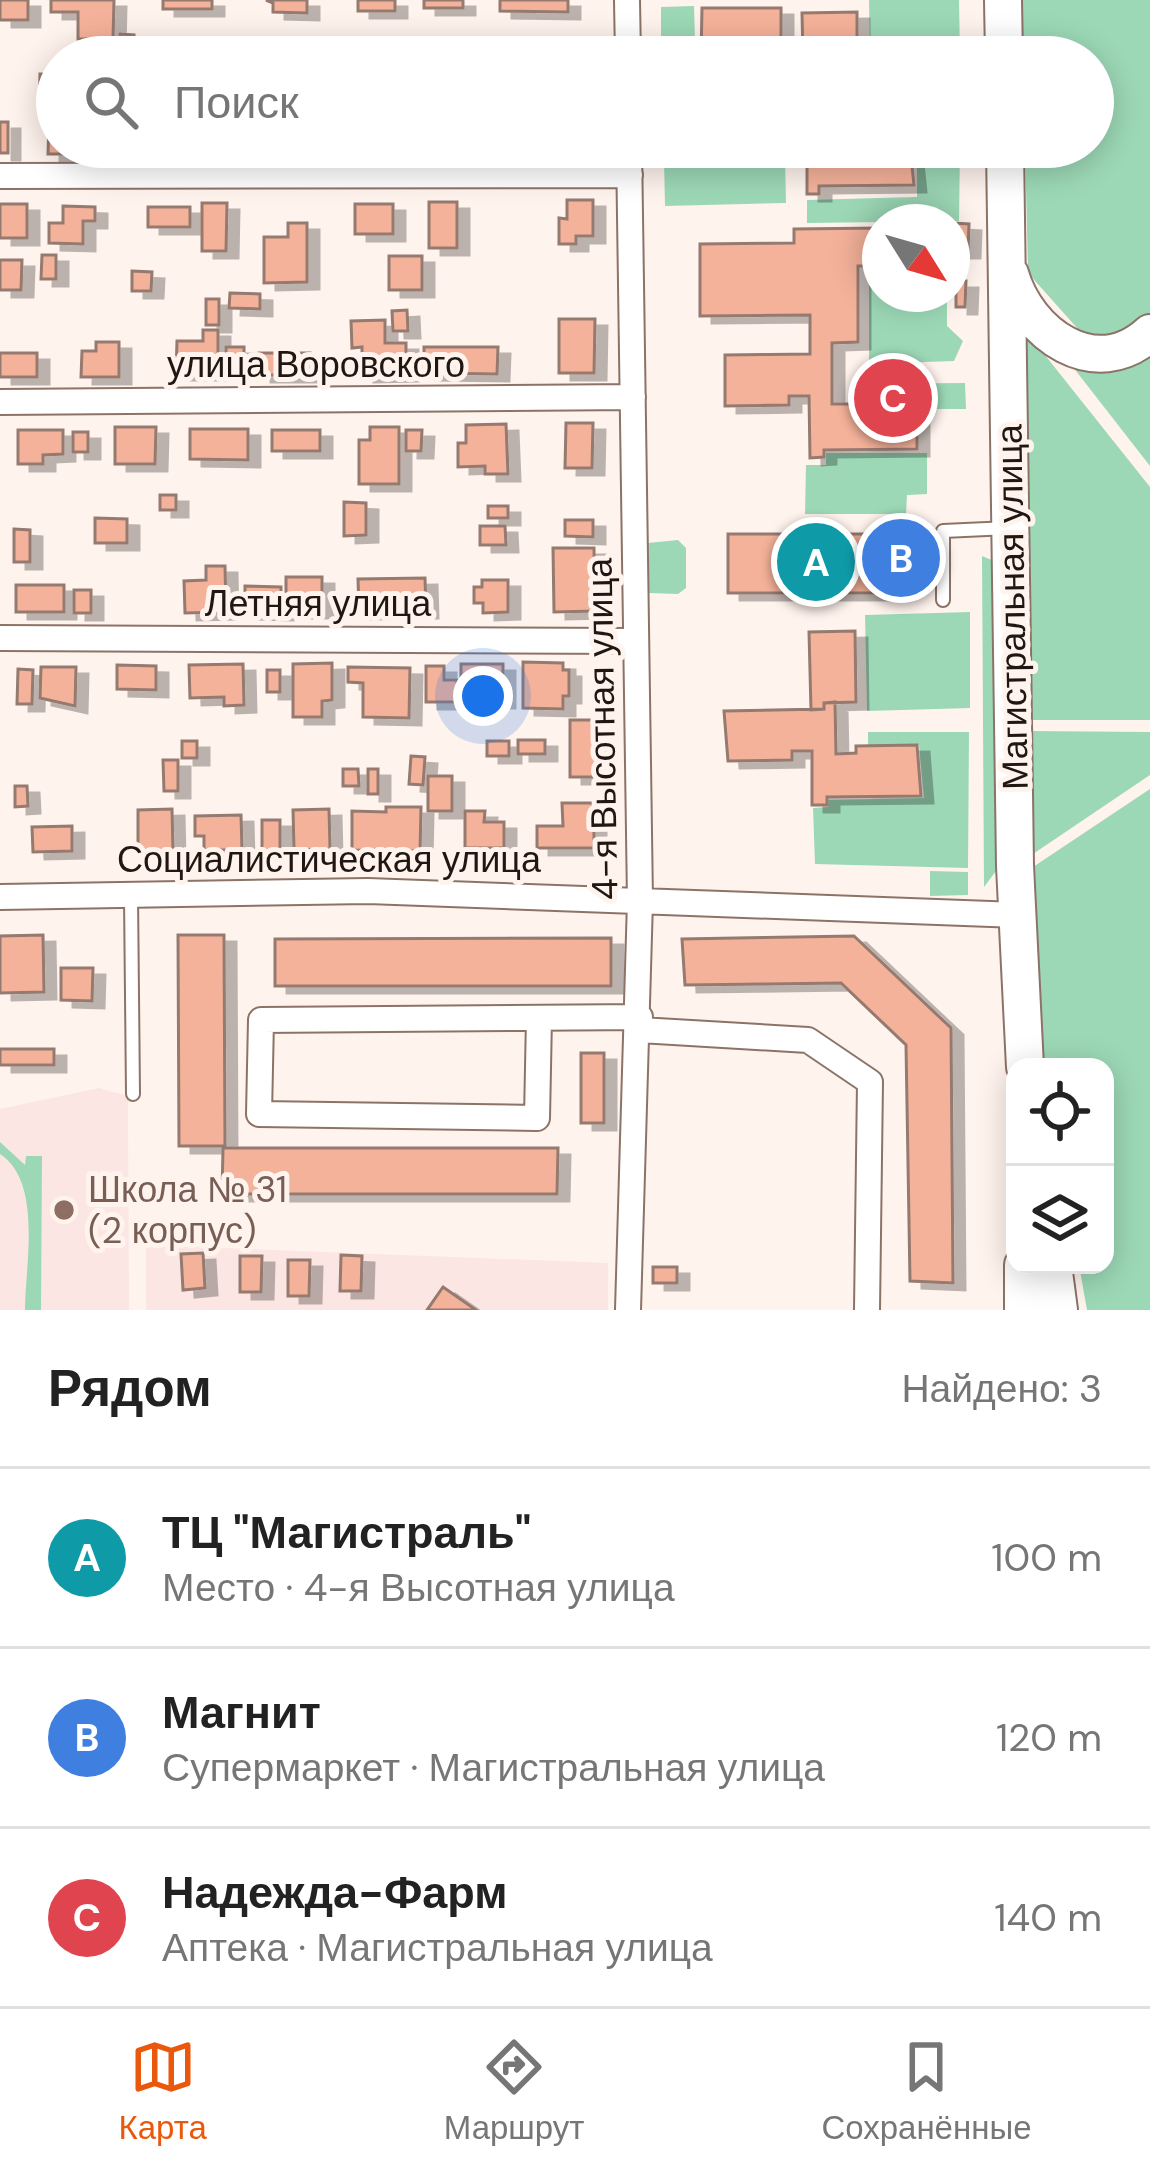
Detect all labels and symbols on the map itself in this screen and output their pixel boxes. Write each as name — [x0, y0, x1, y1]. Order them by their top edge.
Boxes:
north arrow — [862, 204, 970, 312]
street label: улица Воровского — [167, 341, 465, 388]
pin: C — [854, 353, 932, 443]
street label: Магистральная улица — [985, 423, 1039, 790]
pin: B — [862, 513, 940, 603]
pin: A — [777, 517, 855, 607]
street label: 4-я Высотная улица — [575, 556, 628, 901]
street label: Летняя улица — [205, 580, 432, 627]
your location — [453, 666, 513, 726]
street label: Социалистическая улица — [117, 836, 542, 883]
place label: Школа № 31 (2 корпус) — [88, 1166, 287, 1254]
marker: Школа № 31 (2 корпус) — [51, 1197, 77, 1223]

